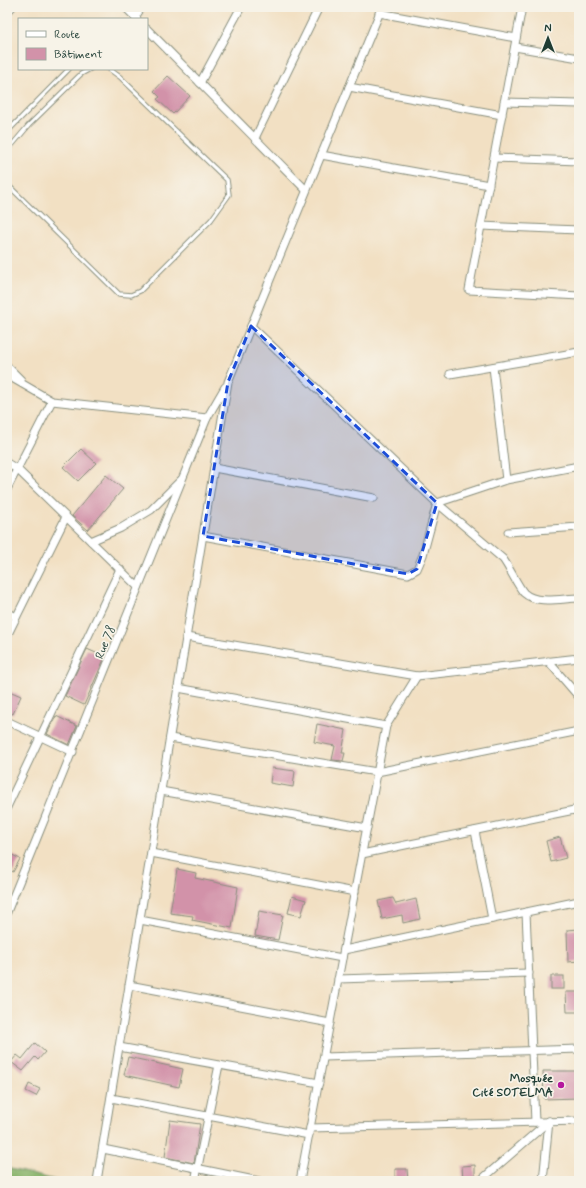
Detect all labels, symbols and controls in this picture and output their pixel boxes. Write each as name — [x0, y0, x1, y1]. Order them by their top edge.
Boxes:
legend — [18, 18, 148, 70]
north arrow — [528, 18, 568, 58]
text: N — [544, 22, 552, 36]
text: Route — [54, 27, 80, 43]
text: Bâtiment — [54, 47, 103, 63]
street label: Rue 78 — [92, 623, 120, 662]
place label: Mosquée Cité SOTELMA — [472, 1071, 553, 1101]
marker: Mosquée Cité SOTELMA — [556, 1080, 566, 1090]

